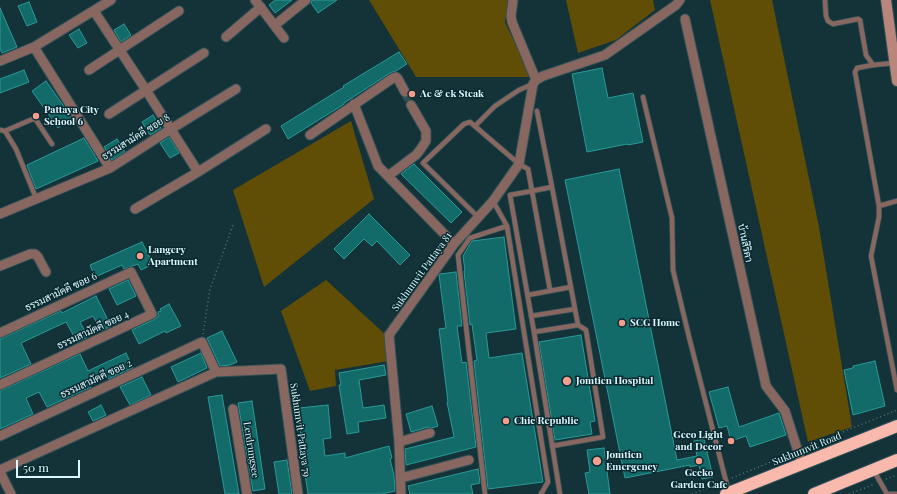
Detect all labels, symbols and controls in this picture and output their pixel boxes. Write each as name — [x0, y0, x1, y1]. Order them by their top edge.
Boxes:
place label: Ae & ek Steak — [420, 88, 484, 100]
marker: Ae & ek Steak — [407, 89, 417, 99]
place label: Pattaya City School 6 — [44, 104, 99, 128]
marker: Pattaya City School 6 — [31, 111, 41, 121]
street label: ธรรมสามัคคี ซอย 8 — [100, 111, 172, 163]
street label: บ้านสิริคา — [735, 223, 755, 263]
street label: Sukhumvit Pattaya 81 — [389, 230, 455, 314]
place label: Langery Apartment — [148, 244, 198, 268]
marker: Langery Apartment — [135, 251, 145, 261]
street label: ธรรมสามัคคี ซอย 6 — [23, 270, 99, 314]
street label: ธรรมสามัคคี ซอย 4 — [55, 308, 131, 352]
place label: SCG Home — [630, 317, 680, 329]
marker: SCG Home — [617, 318, 627, 328]
street label: ธรรมสามัคคี ซอย 2 — [58, 357, 134, 401]
marker: Jomtien Hospital — [561, 375, 573, 387]
place label: Jomtien Hospital — [576, 375, 653, 387]
street label: Sukhumvit Pattaya 79 — [287, 382, 313, 478]
place label: Chic Republic — [514, 415, 579, 427]
marker: Chic Republic — [501, 416, 511, 426]
street label: Lerdrungsee — [241, 421, 261, 479]
place label: Geco Light and Decor — [673, 429, 723, 452]
street label: Sukhumvit Road — [771, 430, 843, 468]
marker: Geco Light and Decor — [726, 436, 736, 446]
place label: Jomtien Emergency — [606, 449, 658, 472]
scale bar — [18, 452, 82, 478]
marker: Jomtien Emergency — [591, 455, 603, 467]
marker: Gecko Garden Cafe — [694, 456, 704, 466]
text: 50 m — [23, 459, 49, 475]
place label: Gecko Garden Cafe — [670, 467, 728, 490]

